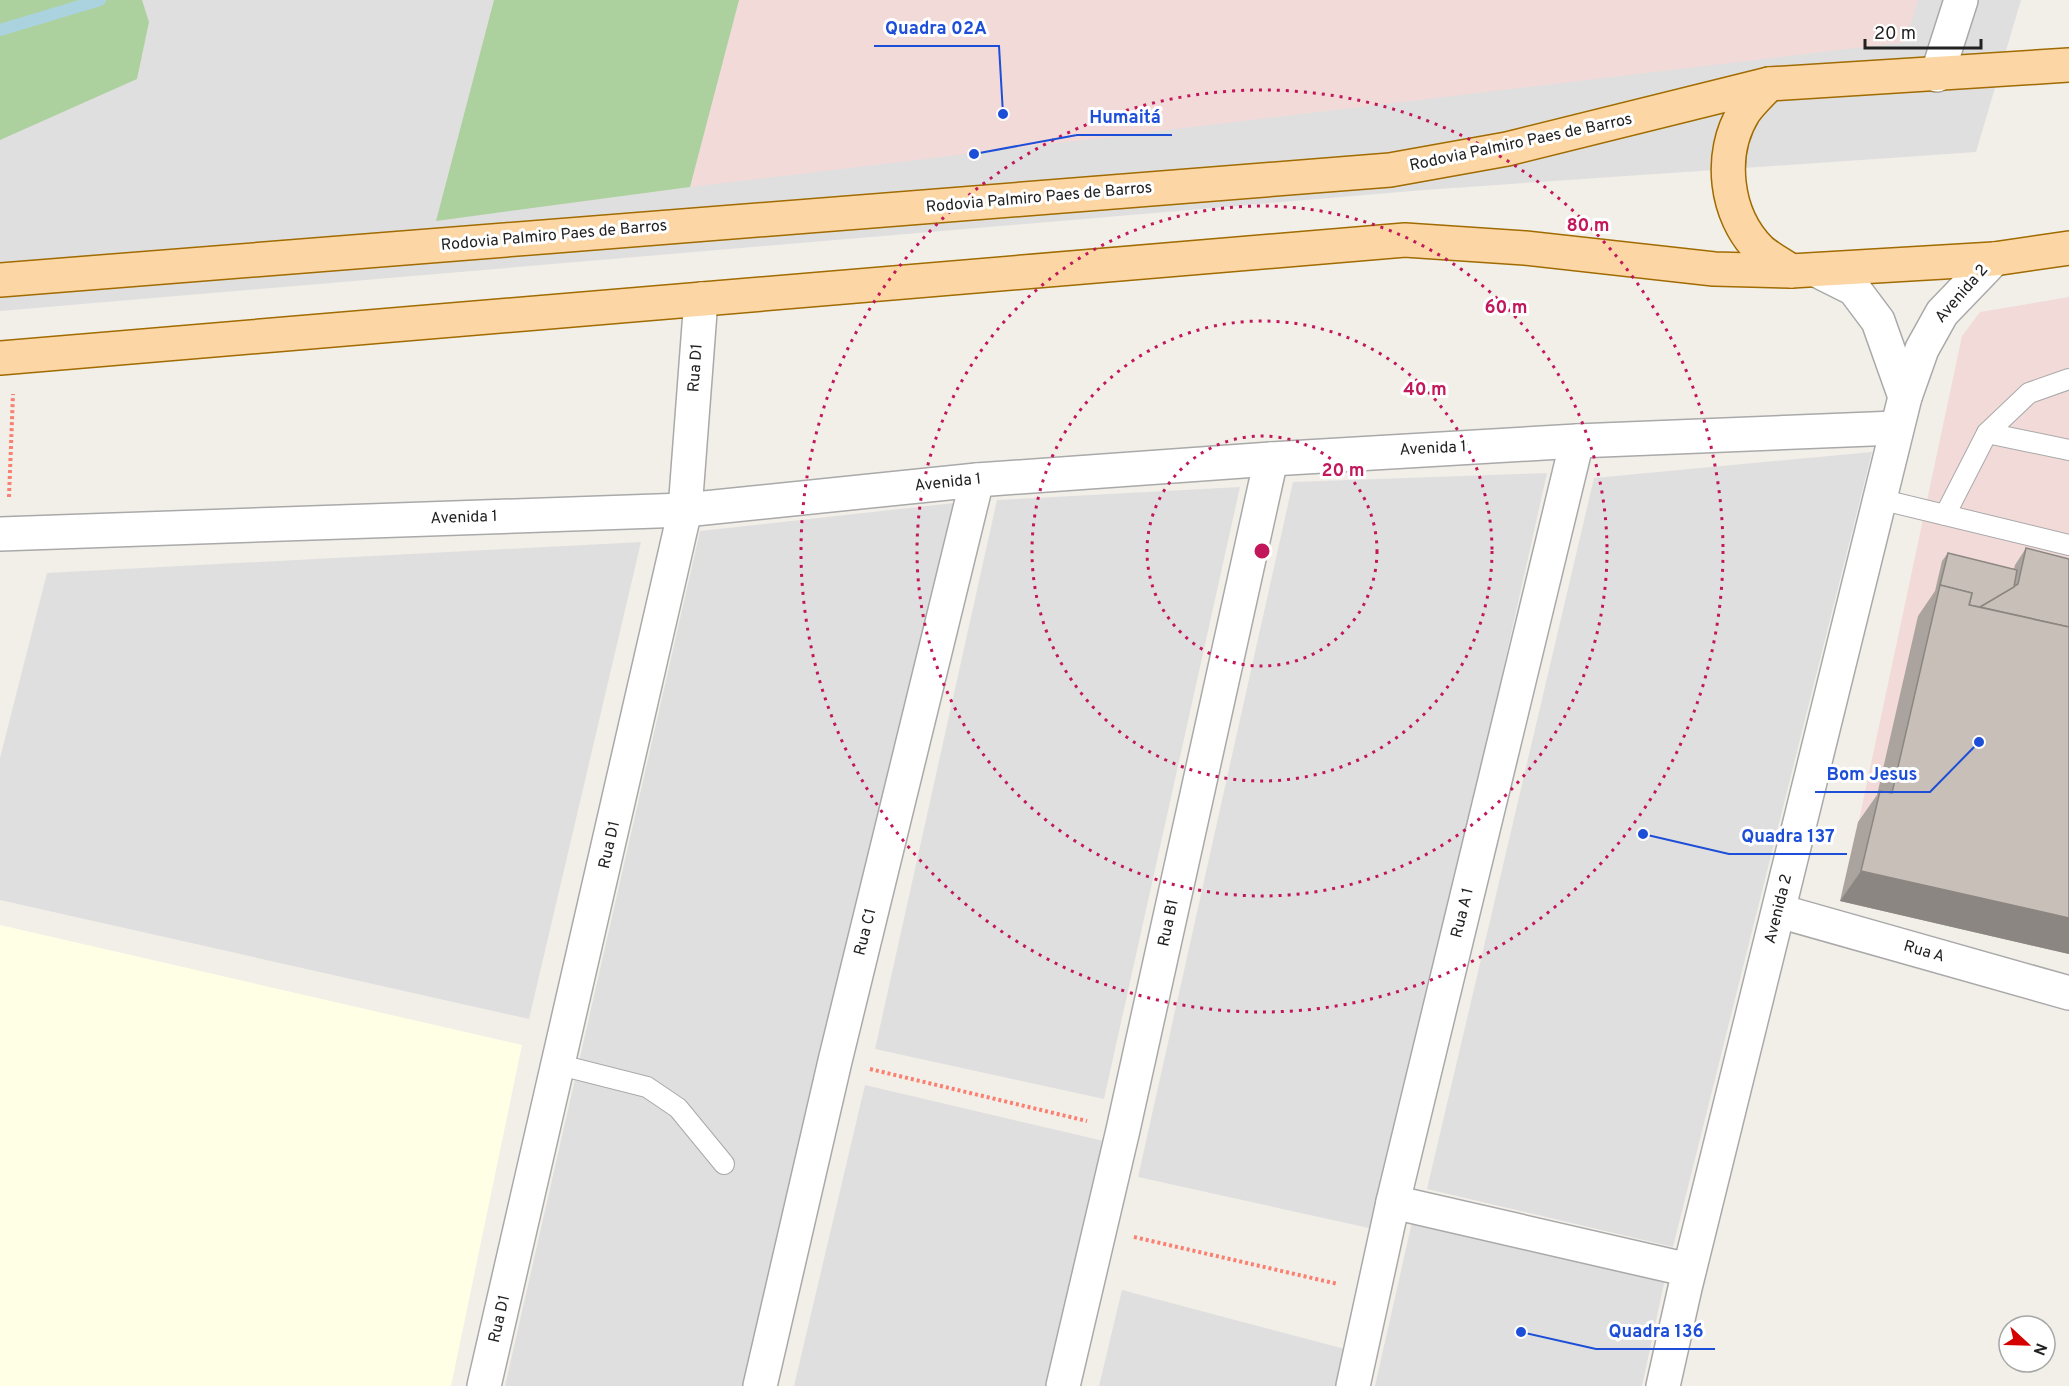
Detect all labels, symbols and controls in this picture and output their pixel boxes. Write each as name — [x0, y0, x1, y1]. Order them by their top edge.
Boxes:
callout: Quadra 02A — [874, 10, 999, 46]
scale bar — [1865, 12, 1980, 50]
text: Quadra 02A — [885, 18, 987, 41]
text: 20 m — [1874, 23, 1916, 46]
callout: Humaitá — [1077, 99, 1172, 135]
text: Humaitá — [1089, 107, 1161, 130]
street label: Rodovia Palmiro Paes de Barros — [1408, 110, 1634, 176]
street label: Rodovia Palmiro Paes de Barros — [925, 178, 1153, 218]
text: 80 m — [1566, 215, 1610, 238]
street label: Rodovia Palmiro Paes de Barros — [440, 216, 668, 256]
street label: Avenida 2 — [1931, 261, 1993, 327]
text: 60 m — [1484, 297, 1528, 320]
street label: Rua D1 — [684, 343, 708, 393]
text: 40 m — [1403, 379, 1447, 402]
street label: Avenida 1 — [1399, 437, 1467, 461]
text: 20 m — [1321, 460, 1365, 483]
street label: Avenida 1 — [914, 470, 982, 496]
street label: Avenida 1 — [430, 507, 498, 529]
centre of rings — [1252, 541, 1272, 561]
callout: Bom Jesus — [1815, 756, 1930, 792]
text: Bom Jesus — [1827, 764, 1917, 787]
callout: Quadra 137 — [1729, 818, 1847, 854]
street label: Rua D1 — [595, 819, 625, 871]
text: Quadra 137 — [1741, 826, 1835, 849]
street label: Avenida 2 — [1761, 872, 1797, 946]
street label: Rua A 1 — [1447, 886, 1479, 940]
street label: Rua B1 — [1154, 897, 1184, 949]
street label: Rua C1 — [850, 906, 882, 958]
street label: Rua A — [1901, 937, 1947, 967]
street label: Rua D1 — [485, 1293, 515, 1345]
callout: Quadra 136 — [1596, 1313, 1715, 1349]
north arrow — [1997, 1314, 2057, 1374]
text: Quadra 136 — [1608, 1321, 1704, 1344]
text: N — [2028, 1340, 2050, 1358]

